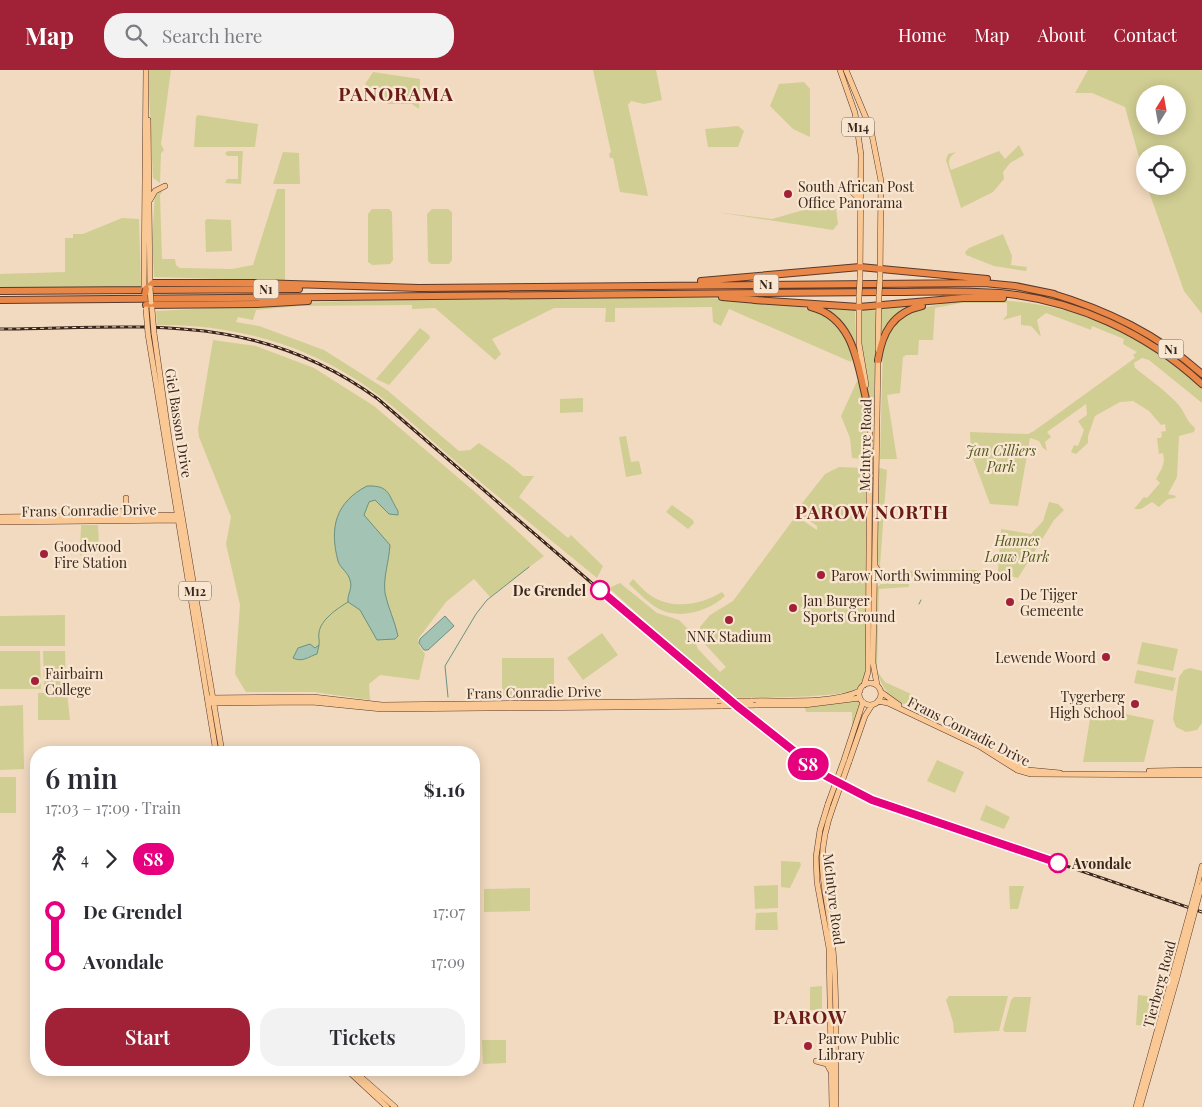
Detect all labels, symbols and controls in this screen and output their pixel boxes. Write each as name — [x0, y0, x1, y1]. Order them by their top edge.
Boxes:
search box — [104, 13, 454, 58]
text: Map — [25, 19, 74, 51]
icon: search — [122, 21, 150, 49]
text: Search here — [162, 22, 262, 48]
text: Home — [898, 23, 946, 47]
text: Map — [974, 23, 1009, 47]
text: About — [1037, 23, 1086, 47]
text: Contact — [1114, 23, 1177, 47]
district label: PANORAMA — [338, 80, 454, 106]
north arrow — [1136, 85, 1186, 135]
map controls — [1136, 85, 1186, 195]
road number: M14 — [842, 118, 874, 136]
button: locate — [1136, 145, 1186, 195]
place label: South African Post Office Panorama — [798, 177, 915, 212]
marker: South African Post Office Panorama — [782, 188, 794, 200]
road number: N1 — [754, 274, 778, 293]
road number: N1 — [254, 280, 278, 298]
road number: N1 — [1158, 340, 1184, 358]
street label: Giel Basson Drive — [161, 367, 197, 479]
street label: McIntyre Road — [855, 399, 875, 491]
park label: Jan Cilliers Park — [966, 441, 1037, 476]
district label: PAROW NORTH — [795, 498, 949, 524]
street label: Frans Conradie Drive — [21, 499, 157, 521]
park label: Hannes Louw Park — [984, 531, 1049, 566]
place label: Goodwood Fire Station — [54, 537, 128, 572]
marker: Goodwood Fire Station — [38, 548, 50, 560]
place label: Parow North Swimming Pool — [831, 566, 1011, 585]
marker: Parow North Swimming Pool — [815, 569, 827, 581]
marker: De Grendel — [590, 580, 610, 600]
place label: De Grendel — [513, 581, 587, 600]
road number: M12 — [179, 582, 211, 600]
place label: De Tijger Gemeente — [1020, 585, 1084, 620]
place label: Jan Burger Sports Ground — [802, 591, 895, 626]
marker: De Tijger Gemeente — [1004, 596, 1016, 608]
marker: Jan Burger Sports Ground — [787, 602, 799, 614]
marker: NNK Stadium — [723, 614, 735, 626]
place label: NNK Stadium — [687, 627, 772, 646]
place label: Lewende Woord — [995, 648, 1096, 667]
marker: Lewende Woord — [1100, 651, 1112, 663]
place label: Fairbairn College — [45, 664, 104, 699]
marker: Fairbairn College — [29, 675, 41, 687]
street label: Frans Conradie Drive — [466, 681, 602, 703]
place label: Tygerberg High School — [1049, 687, 1126, 722]
street label: Frans Conradie Drive — [904, 692, 1034, 770]
marker: Tygerberg High School — [1129, 698, 1141, 710]
line badge: S8 — [786, 748, 830, 780]
text: S8 — [798, 752, 818, 776]
text: 6 min — [45, 759, 118, 796]
text: $1.16 — [424, 776, 465, 802]
text: 17:03 – 17:09 · Train — [45, 797, 181, 818]
icon: walk — [45, 845, 73, 873]
icon: forward — [97, 845, 125, 873]
text: S8 — [143, 847, 164, 871]
text: 4 — [81, 848, 89, 869]
street label: McIntyre Road — [819, 852, 849, 946]
marker: Avondale — [1048, 853, 1068, 873]
place label: Avondale — [1071, 854, 1132, 873]
text: De Grendel — [83, 898, 182, 924]
text: 17:07 — [432, 901, 465, 922]
street label: Tierberg Road — [1138, 938, 1180, 1030]
text: Avondale — [83, 948, 164, 974]
text: 17:09 — [431, 951, 465, 972]
district label: PAROW — [773, 1003, 847, 1029]
button: Start — [45, 1008, 250, 1066]
button: Tickets — [260, 1008, 465, 1066]
place label: Parow Public Library — [818, 1029, 900, 1064]
marker: Parow Public Library — [802, 1040, 814, 1052]

